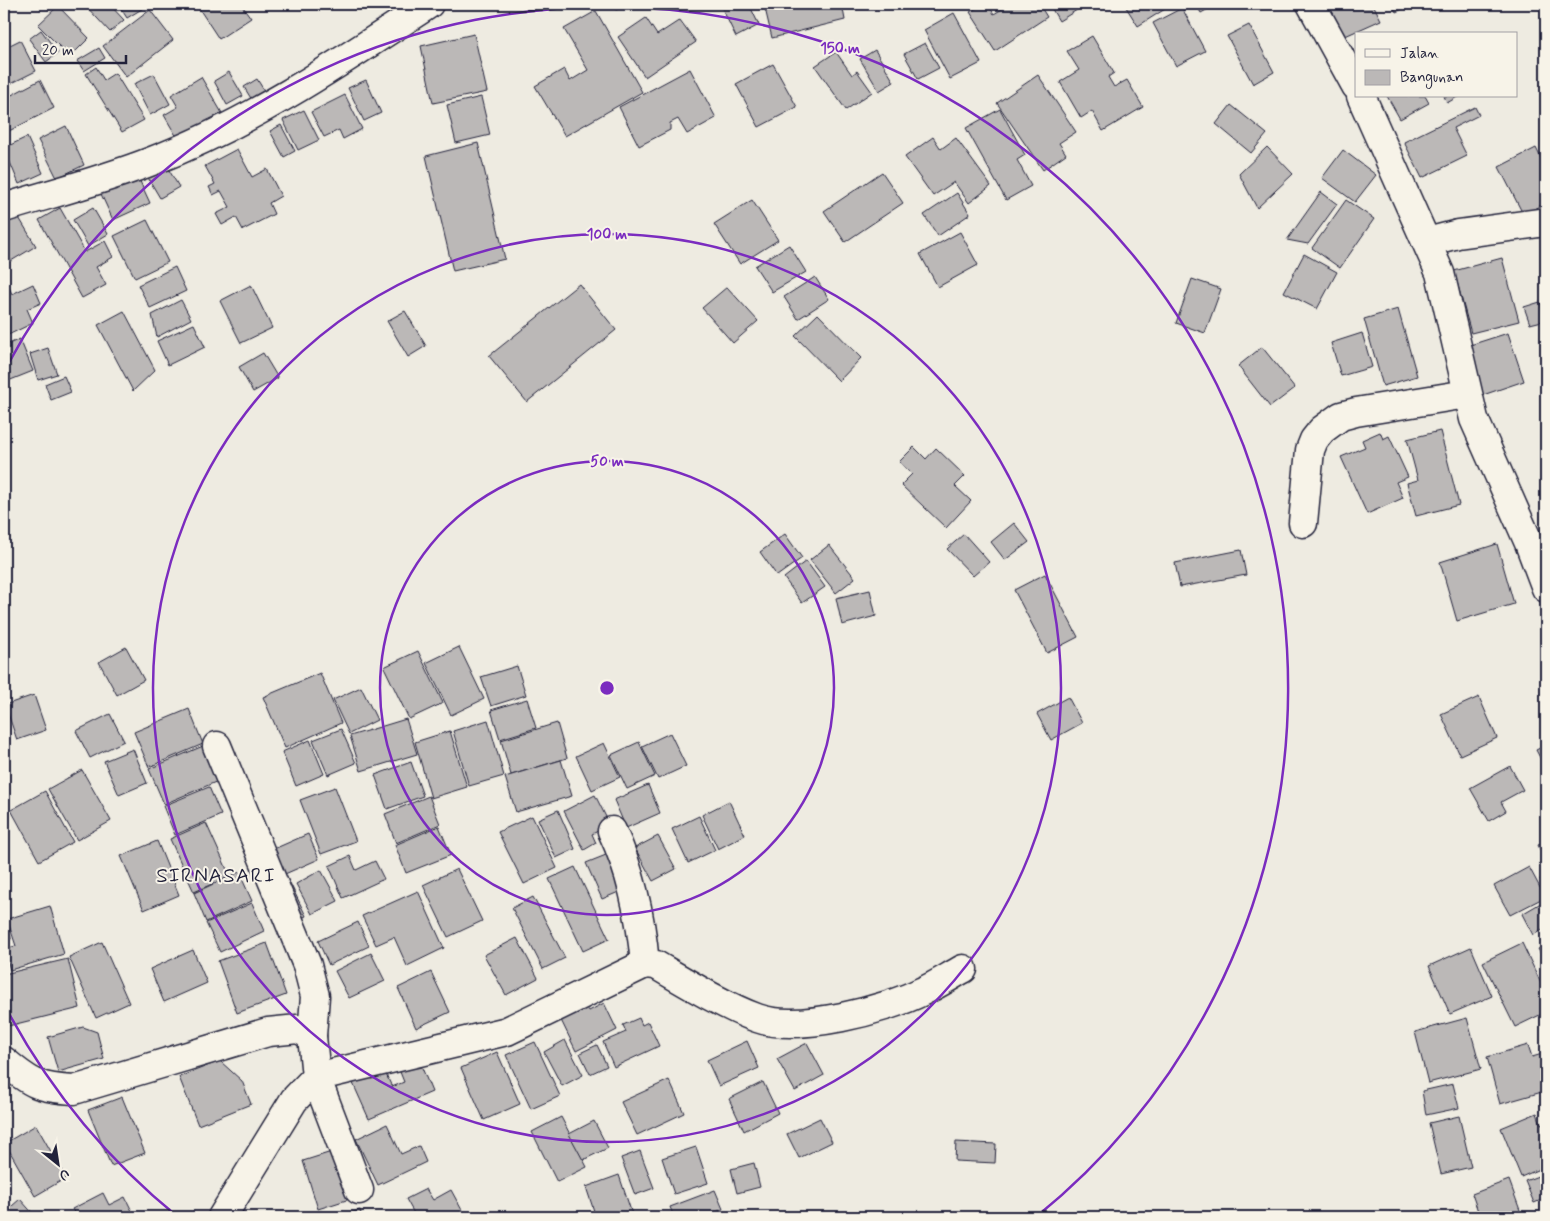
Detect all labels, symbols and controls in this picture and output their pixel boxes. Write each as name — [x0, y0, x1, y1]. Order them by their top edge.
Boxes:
scale bar — [35, 32, 126, 64]
legend — [1355, 32, 1518, 98]
text: 150 m — [820, 39, 860, 59]
text: 20 m — [42, 41, 74, 61]
text: Jalan — [1400, 44, 1439, 64]
text: Bangunan — [1400, 68, 1463, 89]
text: 100 m — [587, 225, 627, 245]
text: 50 m — [590, 452, 624, 472]
centre of rings — [598, 679, 616, 697]
district label: SIRNASARI — [156, 862, 276, 890]
north arrow — [32, 1138, 82, 1188]
text: U — [56, 1164, 72, 1184]

